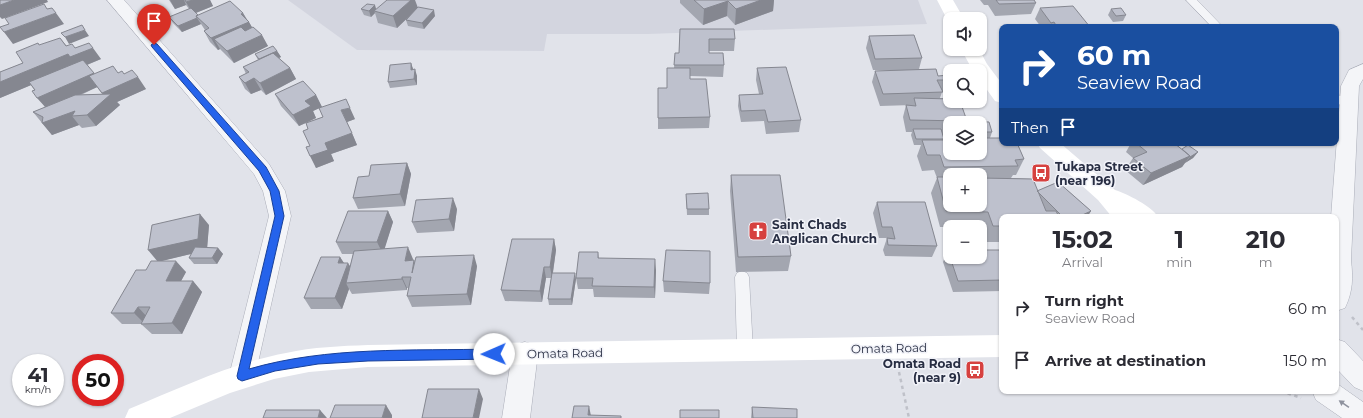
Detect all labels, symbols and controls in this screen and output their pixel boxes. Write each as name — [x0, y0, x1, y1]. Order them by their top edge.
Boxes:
pin — [137, 4, 171, 45]
icon: arrive — [143, 10, 165, 32]
map controls — [943, 12, 987, 264]
button: sound — [943, 12, 987, 56]
text: 60 m — [1077, 38, 1151, 72]
icon: right — [1011, 40, 1063, 92]
button: search — [943, 64, 987, 108]
text: Seaview Road — [1077, 72, 1202, 94]
button: layers — [943, 116, 987, 160]
icon: arrive — [1057, 116, 1079, 138]
text: Then — [1011, 118, 1049, 137]
place label: Tukapa Street (near 196) — [1055, 159, 1144, 188]
bus stop icon: Tukapa Street (near 196) — [1030, 162, 1052, 184]
button: + — [943, 168, 987, 212]
place label: Saint Chads Anglican Church — [771, 217, 877, 246]
church icon: Saint Chads Anglican Church — [747, 220, 769, 242]
button: − — [943, 220, 987, 264]
text: 15:02 — [1052, 225, 1113, 254]
text: 1 — [1175, 225, 1184, 254]
text: 210 — [1246, 225, 1286, 254]
text: Arrival — [1062, 254, 1103, 270]
text: min — [1166, 254, 1192, 270]
text: m — [1259, 254, 1273, 270]
text: Turn right — [1045, 291, 1124, 310]
icon: right — [1011, 297, 1033, 319]
text: 60 m — [1288, 299, 1327, 318]
text: Seaview Road — [1045, 310, 1135, 326]
position arrow — [473, 333, 515, 375]
street label: Omata Road — [851, 340, 927, 356]
street label: Omata Road — [527, 345, 603, 361]
icon: arrive — [1011, 349, 1033, 371]
text: Arrive at destination — [1045, 351, 1206, 370]
text: 150 m — [1283, 351, 1327, 370]
speed limit sign: 50 — [72, 354, 124, 406]
place label: Omata Road (near 9) — [883, 356, 961, 385]
bus stop icon: Omata Road (near 9) — [964, 359, 986, 381]
text: 41 — [27, 363, 49, 387]
text: km/h — [25, 383, 51, 396]
one-way arrow — [1338, 400, 1350, 407]

